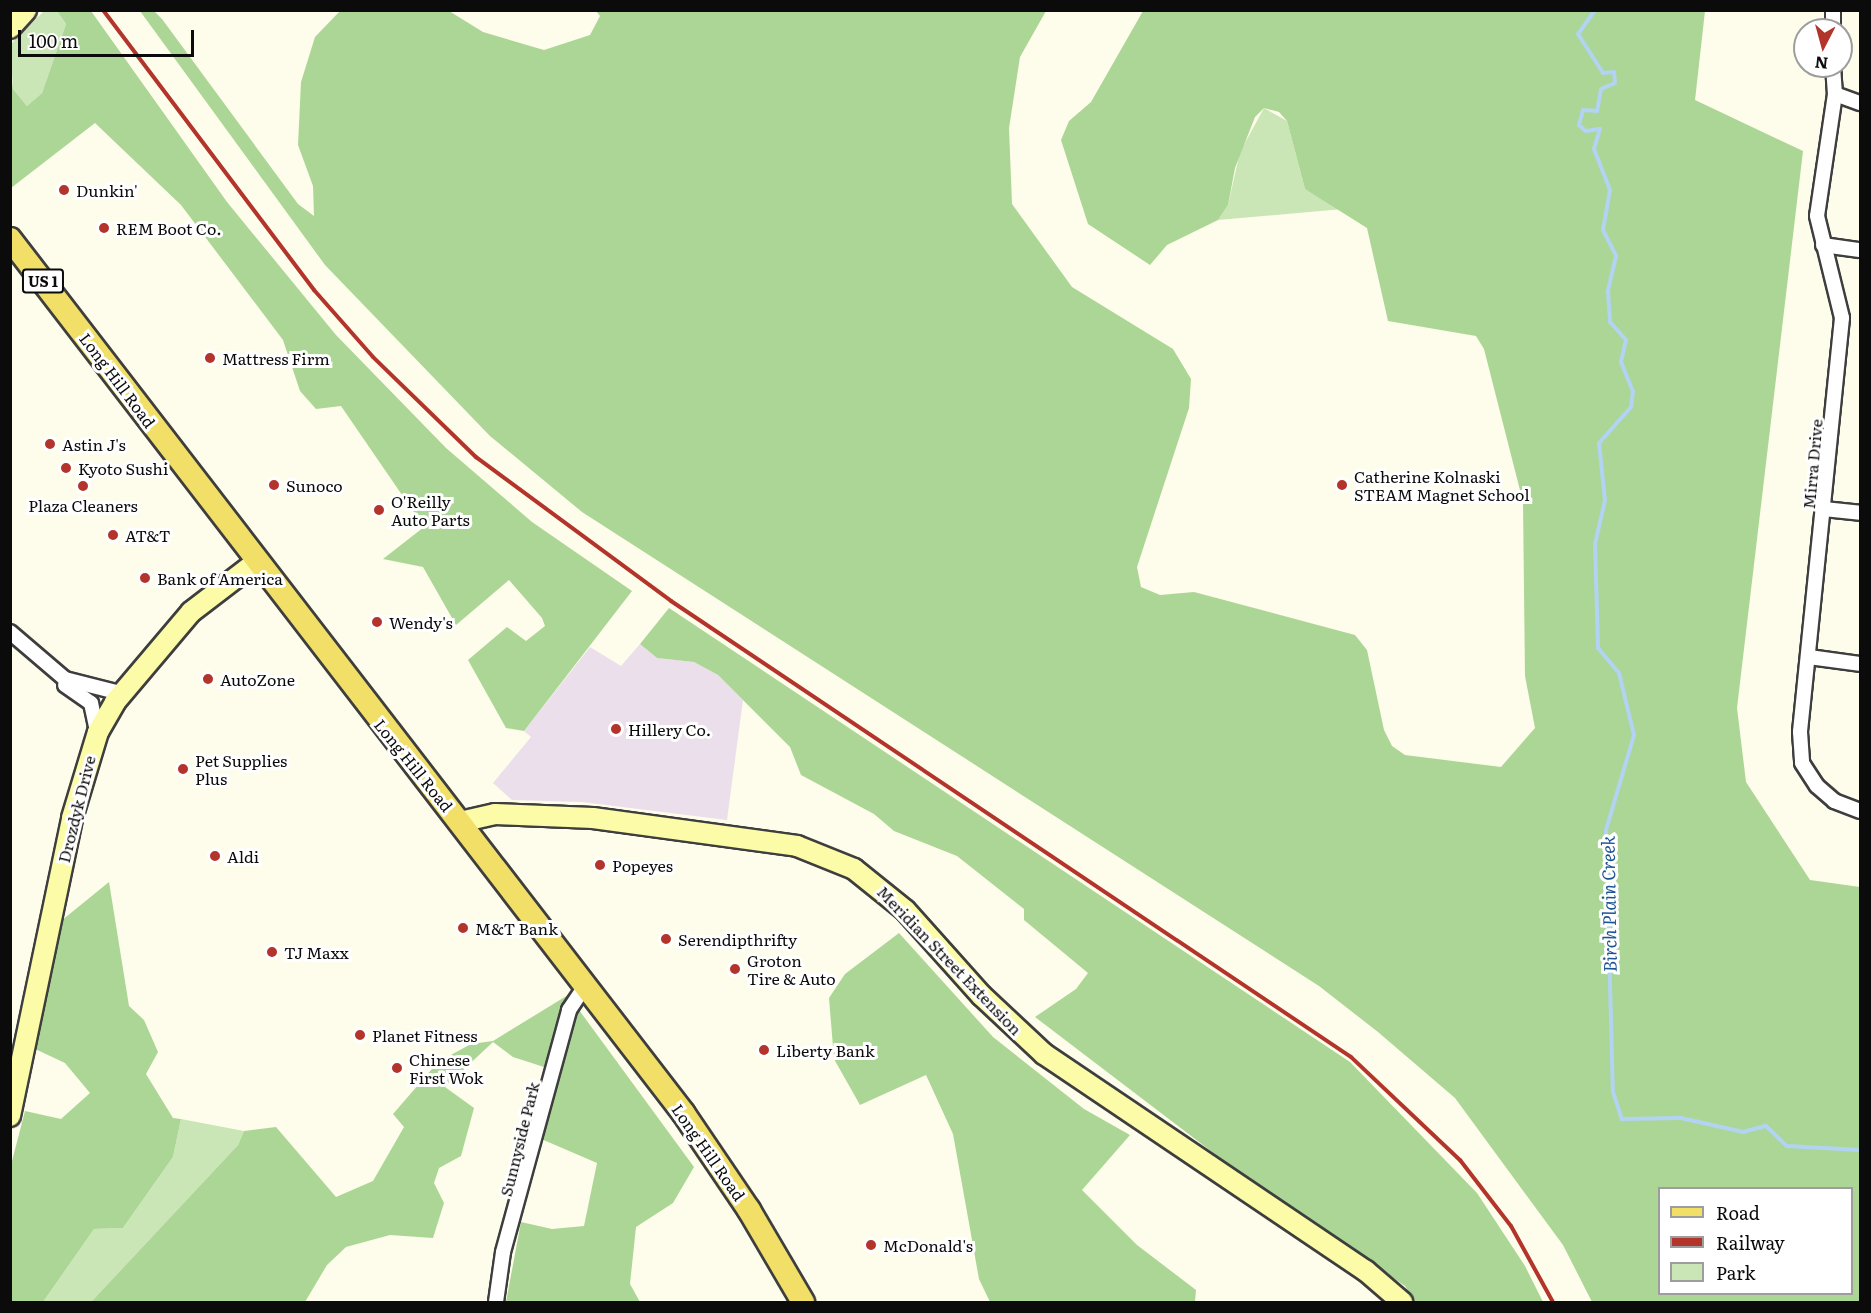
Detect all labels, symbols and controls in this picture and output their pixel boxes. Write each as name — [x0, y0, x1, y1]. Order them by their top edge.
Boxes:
scale bar — [21, 18, 196, 56]
north arrow — [1793, 18, 1853, 78]
text: 100 m — [29, 27, 78, 54]
text: N — [1813, 51, 1829, 77]
place label: Dunkin' — [76, 180, 138, 200]
marker: Dunkin' — [57, 183, 71, 197]
place label: REM Boot Co. — [116, 218, 222, 238]
marker: REM Boot Co. — [97, 221, 111, 235]
road number: US 1 — [20, 269, 66, 293]
street label: Long Hill Road — [76, 329, 160, 431]
place label: Mattress Firm — [222, 348, 330, 368]
marker: Mattress Firm — [203, 351, 217, 365]
street label: Mirra Drive — [1799, 418, 1825, 510]
place label: Astin J's — [62, 434, 126, 454]
marker: Astin J's — [43, 437, 57, 451]
place label: Kyoto Sushi — [78, 458, 168, 478]
marker: Kyoto Sushi — [59, 461, 73, 475]
place label: Catherine Kolnaski STEAM Magnet School — [1354, 466, 1530, 504]
place label: Sunoco — [286, 475, 343, 495]
marker: Sunoco — [267, 478, 281, 492]
marker: Catherine Kolnaski STEAM Magnet School — [1335, 478, 1349, 492]
marker: Plaza Cleaners — [76, 479, 90, 493]
place label: O'Reilly Auto Parts — [391, 491, 470, 529]
place label: Plaza Cleaners — [28, 495, 138, 515]
marker: O'Reilly Auto Parts — [372, 503, 386, 517]
place label: AT&T — [125, 525, 170, 545]
marker: AT&T — [106, 528, 120, 542]
place label: Bank of America — [157, 568, 283, 588]
marker: Bank of America — [138, 571, 152, 585]
place label: Wendy's — [389, 612, 453, 632]
marker: Wendy's — [370, 615, 384, 629]
place label: AutoZone — [220, 669, 295, 689]
marker: AutoZone — [201, 672, 215, 686]
street label: Long Hill Road — [371, 715, 457, 815]
place label: Hillery Co. — [628, 719, 711, 739]
marker: Hillery Co. — [609, 722, 623, 736]
place label: Pet Supplies Plus — [195, 750, 287, 788]
street label: Drozdyk Drive — [53, 753, 99, 865]
marker: Pet Supplies Plus — [176, 762, 190, 776]
water label: Birch Plain Creek — [1597, 835, 1621, 973]
place label: Aldi — [227, 846, 259, 866]
marker: Aldi — [208, 849, 222, 863]
place label: Popeyes — [612, 855, 673, 875]
marker: Popeyes — [593, 858, 607, 872]
street label: Meridian Street Extension — [874, 882, 1026, 1038]
place label: M&T Bank — [475, 918, 558, 938]
marker: M&T Bank — [456, 921, 470, 935]
place label: Serendipthrifty — [678, 929, 797, 949]
marker: Serendipthrifty — [659, 932, 673, 946]
place label: TJ Maxx — [284, 942, 349, 962]
marker: TJ Maxx — [265, 945, 279, 959]
place label: Groton Tire & Auto — [747, 950, 836, 988]
marker: Groton Tire & Auto — [728, 962, 742, 976]
place label: Planet Fitness — [372, 1025, 477, 1045]
marker: Planet Fitness — [353, 1028, 367, 1042]
place label: Liberty Bank — [776, 1040, 875, 1060]
marker: Liberty Bank — [757, 1043, 771, 1057]
place label: Chinese First Wok — [409, 1049, 483, 1087]
marker: Chinese First Wok — [390, 1061, 404, 1075]
street label: Sunnyside Park — [495, 1080, 543, 1198]
street label: Long Hill Road — [669, 1100, 749, 1204]
legend — [1658, 1187, 1853, 1295]
text: Road — [1716, 1199, 1760, 1226]
text: Railway — [1716, 1229, 1785, 1256]
place label: McDonald's — [883, 1235, 973, 1255]
marker: McDonald's — [864, 1238, 878, 1252]
text: Park — [1716, 1259, 1755, 1286]

